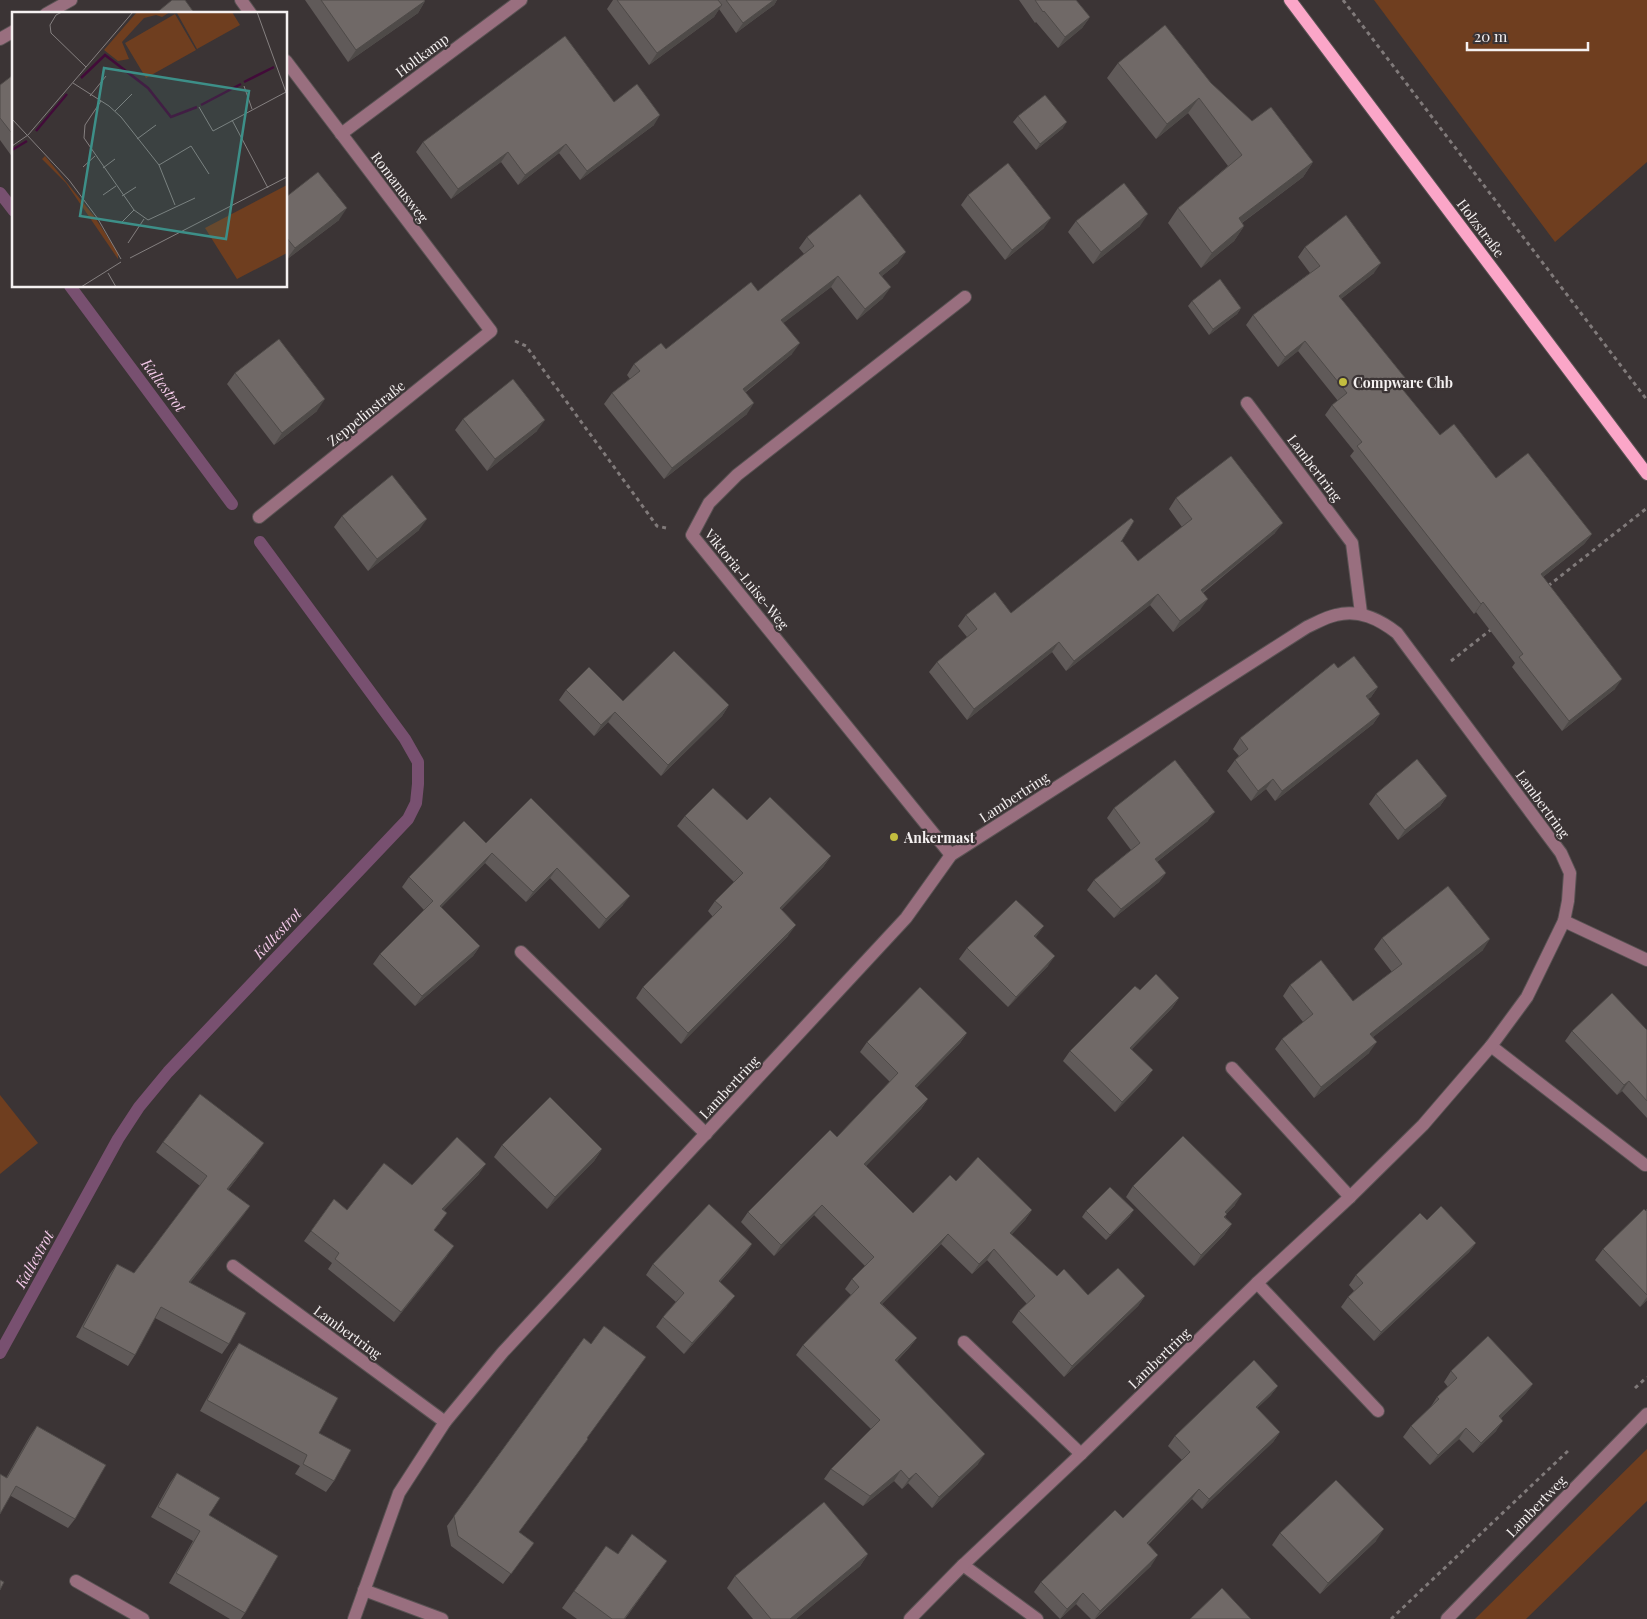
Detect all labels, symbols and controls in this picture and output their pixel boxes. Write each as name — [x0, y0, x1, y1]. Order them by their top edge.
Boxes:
inset map — [12, 12, 288, 288]
scale bar — [1467, 20, 1588, 52]
text: 20 m — [1474, 26, 1508, 46]
street label: Holtkamp — [392, 29, 452, 81]
street label: Romanusweg — [367, 148, 433, 227]
street label: Holzstraße — [1453, 195, 1509, 261]
water label: Kaltestrot — [137, 353, 191, 417]
place label: Compware Chb — [1353, 373, 1453, 392]
street label: Zeppelinstraße — [323, 376, 409, 450]
marker: Compware Chb — [1337, 376, 1349, 388]
street label: Lambertring — [1283, 430, 1347, 506]
street label: Viktoria-Luise-Weg — [700, 524, 794, 634]
street label: Lambertring — [1512, 766, 1574, 842]
street label: Lambertring — [975, 767, 1053, 827]
place label: Ankermast — [903, 828, 975, 847]
marker: Ankermast — [888, 831, 900, 843]
water label: Kaltestrot — [248, 903, 306, 963]
street label: Lambertring — [695, 1051, 764, 1123]
water label: Kaltestrot — [10, 1226, 58, 1292]
street label: Lambertring — [310, 1301, 386, 1363]
street label: Lambertring — [1124, 1323, 1195, 1393]
street label: Lambertweg — [1502, 1471, 1571, 1541]

